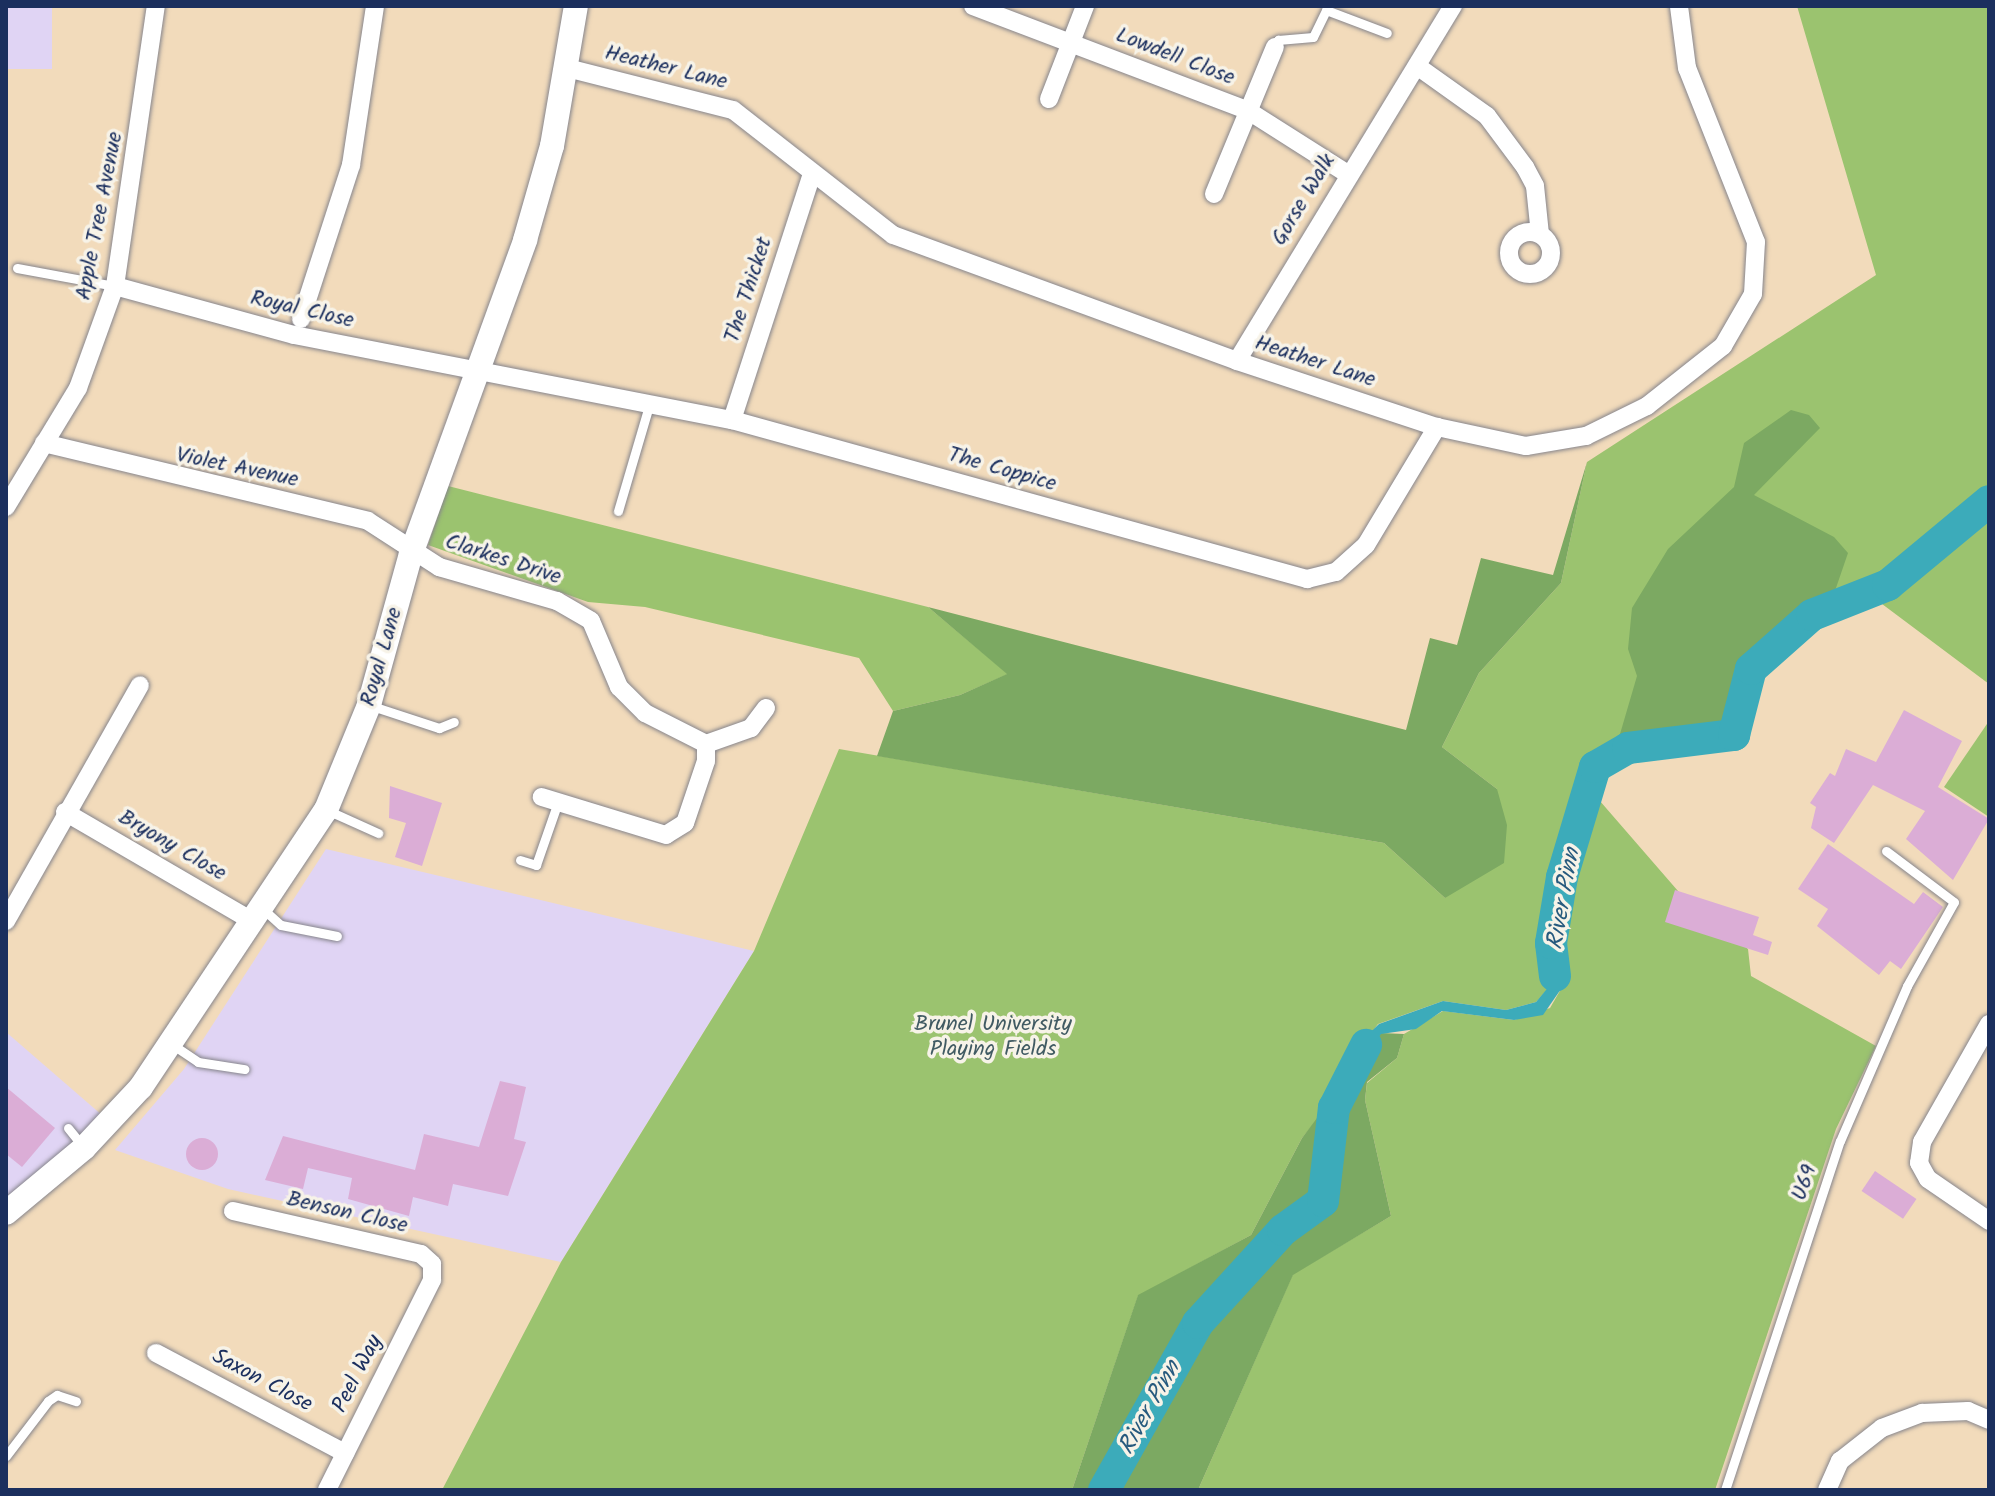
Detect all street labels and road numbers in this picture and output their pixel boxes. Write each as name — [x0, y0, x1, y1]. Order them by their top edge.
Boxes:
street label: Lowdell Close — [1112, 22, 1238, 92]
street label: Heather Lane — [602, 40, 730, 96]
street label: Apple Tree Avenue — [71, 130, 129, 302]
street label: Gorse Walk — [1266, 149, 1342, 251]
street label: The Thicket — [720, 234, 778, 346]
street label: Royal Close — [248, 285, 356, 335]
street label: Heather Lane — [1251, 330, 1379, 394]
street label: Violet Avenue — [173, 442, 301, 494]
street label: The Coppice — [945, 442, 1059, 498]
street label: Clarkes Drive — [442, 529, 564, 591]
street label: Royal Lane — [355, 605, 409, 709]
street label: Bryony Close — [113, 805, 231, 887]
street label: U69 — [1786, 1162, 1824, 1204]
street label: Benson Close — [284, 1186, 410, 1240]
street label: Peel Way — [327, 1331, 389, 1417]
street label: Saxon Close — [207, 1344, 317, 1418]

